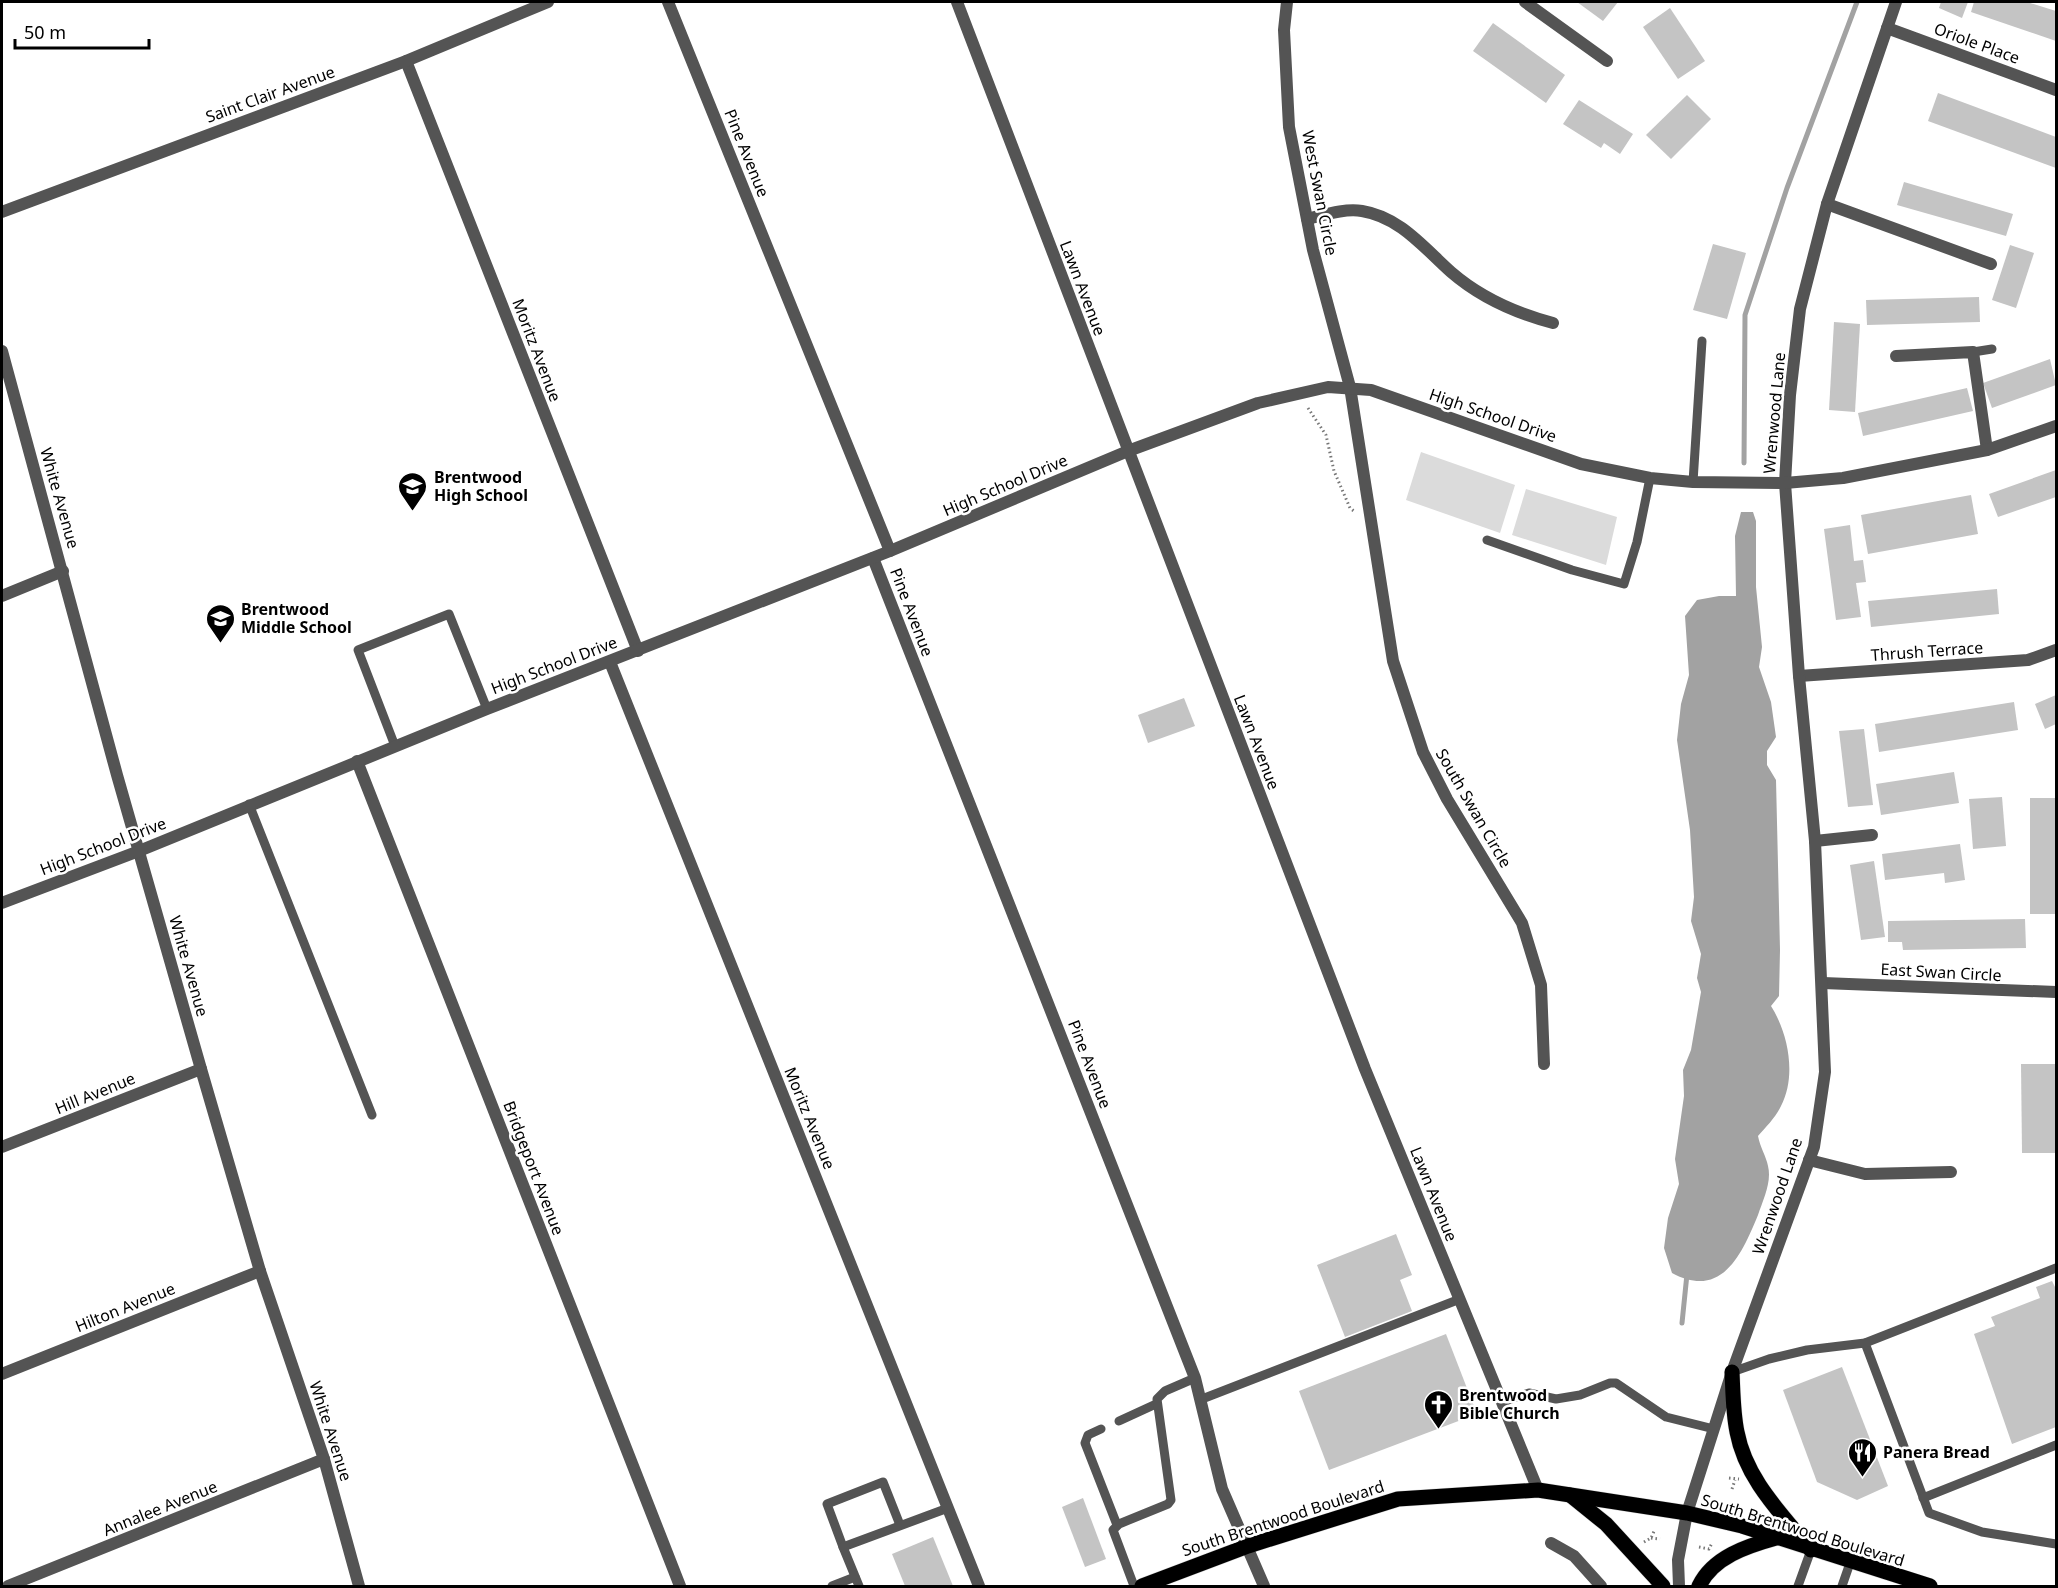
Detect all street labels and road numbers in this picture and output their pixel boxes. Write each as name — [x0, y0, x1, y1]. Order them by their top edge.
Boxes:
street label: Oriole Place — [1931, 17, 2023, 69]
street label: Saint Clair Avenue — [202, 60, 338, 128]
street label: Pine Avenue — [719, 106, 775, 200]
street label: West Swan Circle — [1297, 129, 1343, 257]
street label: Lawn Avenue — [1055, 237, 1111, 339]
street label: Moritz Avenue — [507, 295, 567, 405]
street label: Wrenwood Lane — [1758, 351, 1790, 475]
street label: High School Drive — [1426, 383, 1560, 447]
street label: White Avenue — [35, 445, 85, 551]
street label: High School Drive — [939, 449, 1071, 521]
street label: Pine Avenue — [885, 565, 939, 659]
street label: High School Drive — [488, 631, 620, 699]
street label: Thrush Terrace — [1870, 636, 1984, 666]
street label: Lawn Avenue — [1229, 691, 1285, 793]
street label: South Swan Circle — [1431, 745, 1517, 871]
street label: High School Drive — [37, 812, 169, 880]
street label: White Avenue — [164, 913, 214, 1019]
street label: East Swan Circle — [1880, 958, 2002, 986]
street label: Pine Avenue — [1063, 1017, 1117, 1111]
street label: Moritz Avenue — [779, 1064, 841, 1172]
street label: Hill Avenue — [52, 1067, 138, 1119]
street label: Bridgeport Avenue — [498, 1098, 570, 1238]
street label: Wrenwood Lane — [1747, 1135, 1807, 1257]
street label: Lawn Avenue — [1405, 1143, 1463, 1245]
street label: Hilton Avenue — [72, 1277, 178, 1337]
street label: White Avenue — [304, 1378, 358, 1484]
street label: Annalee Avenue — [100, 1475, 220, 1541]
street label: South Brentwood Boulevard — [1179, 1475, 1387, 1561]
street label: South Brentwood Boulevard — [1699, 1489, 1907, 1571]

